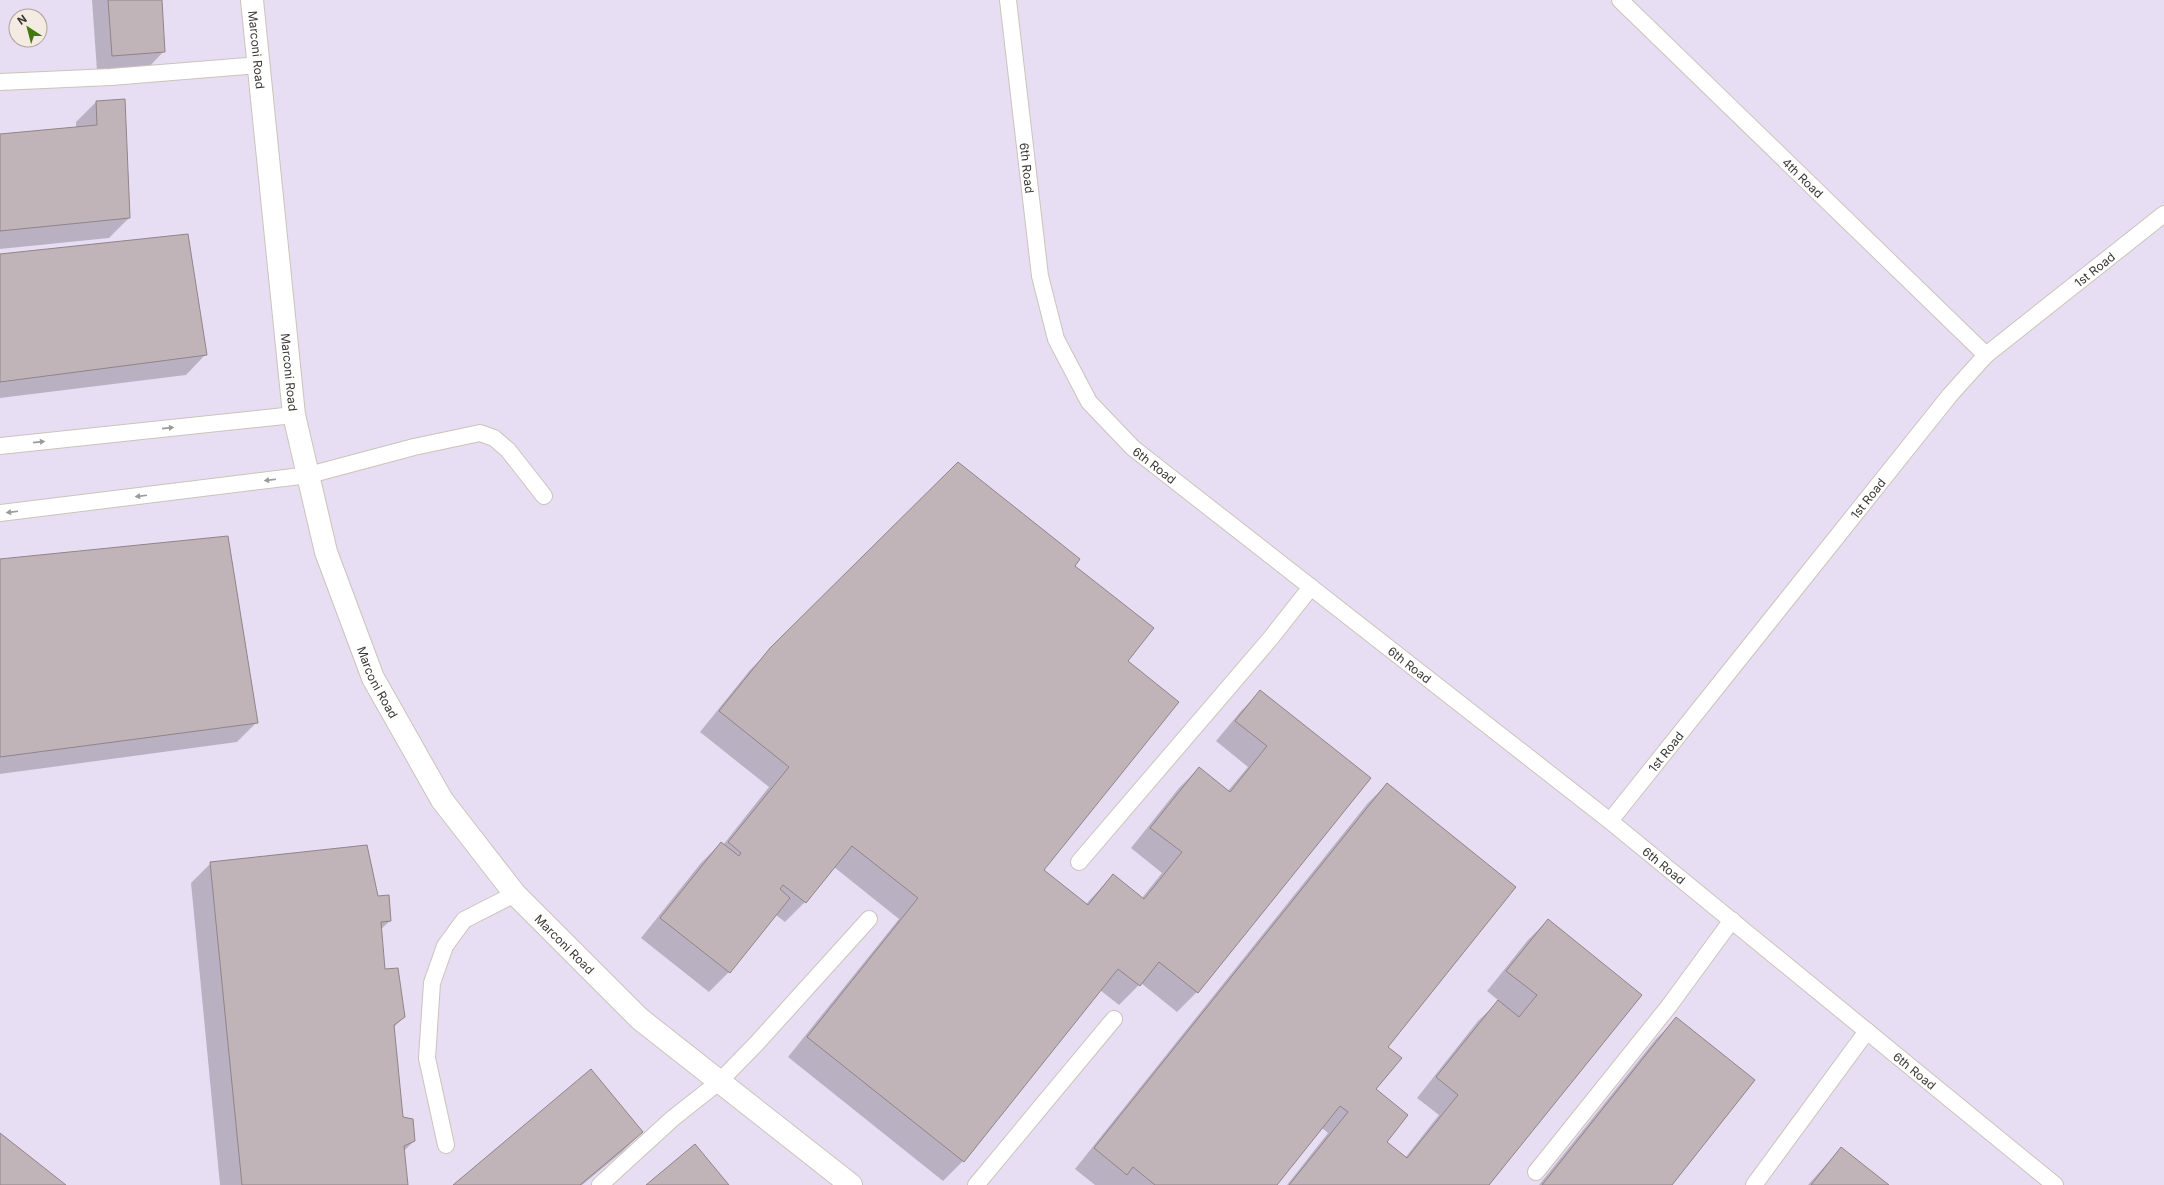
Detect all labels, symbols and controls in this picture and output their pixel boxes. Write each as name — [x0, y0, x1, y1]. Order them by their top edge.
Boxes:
north arrow — [8, 8, 48, 48]
street label: Marconi Road — [246, 10, 268, 89]
text: N — [15, 12, 30, 28]
street label: 6th Road — [1017, 142, 1038, 194]
street label: 4th Road — [1779, 154, 1827, 201]
street label: 1st Road — [2071, 249, 2118, 290]
street label: Marconi Road — [278, 332, 301, 412]
one-way arrow — [162, 425, 174, 431]
one-way arrow — [33, 438, 45, 445]
street label: 6th Road — [1130, 443, 1179, 486]
street label: 1st Road — [1847, 475, 1888, 521]
one-way arrow — [264, 477, 276, 483]
one-way arrow — [135, 493, 147, 499]
one-way arrow — [6, 509, 18, 515]
street label: 6th Road — [1385, 643, 1434, 686]
street label: Marconi Road — [354, 644, 402, 721]
street label: 1st Road — [1645, 728, 1686, 775]
street label: 6th Road — [1640, 843, 1688, 887]
street label: Marconi Road — [532, 911, 598, 977]
street label: 6th Road — [1890, 1048, 1939, 1092]

